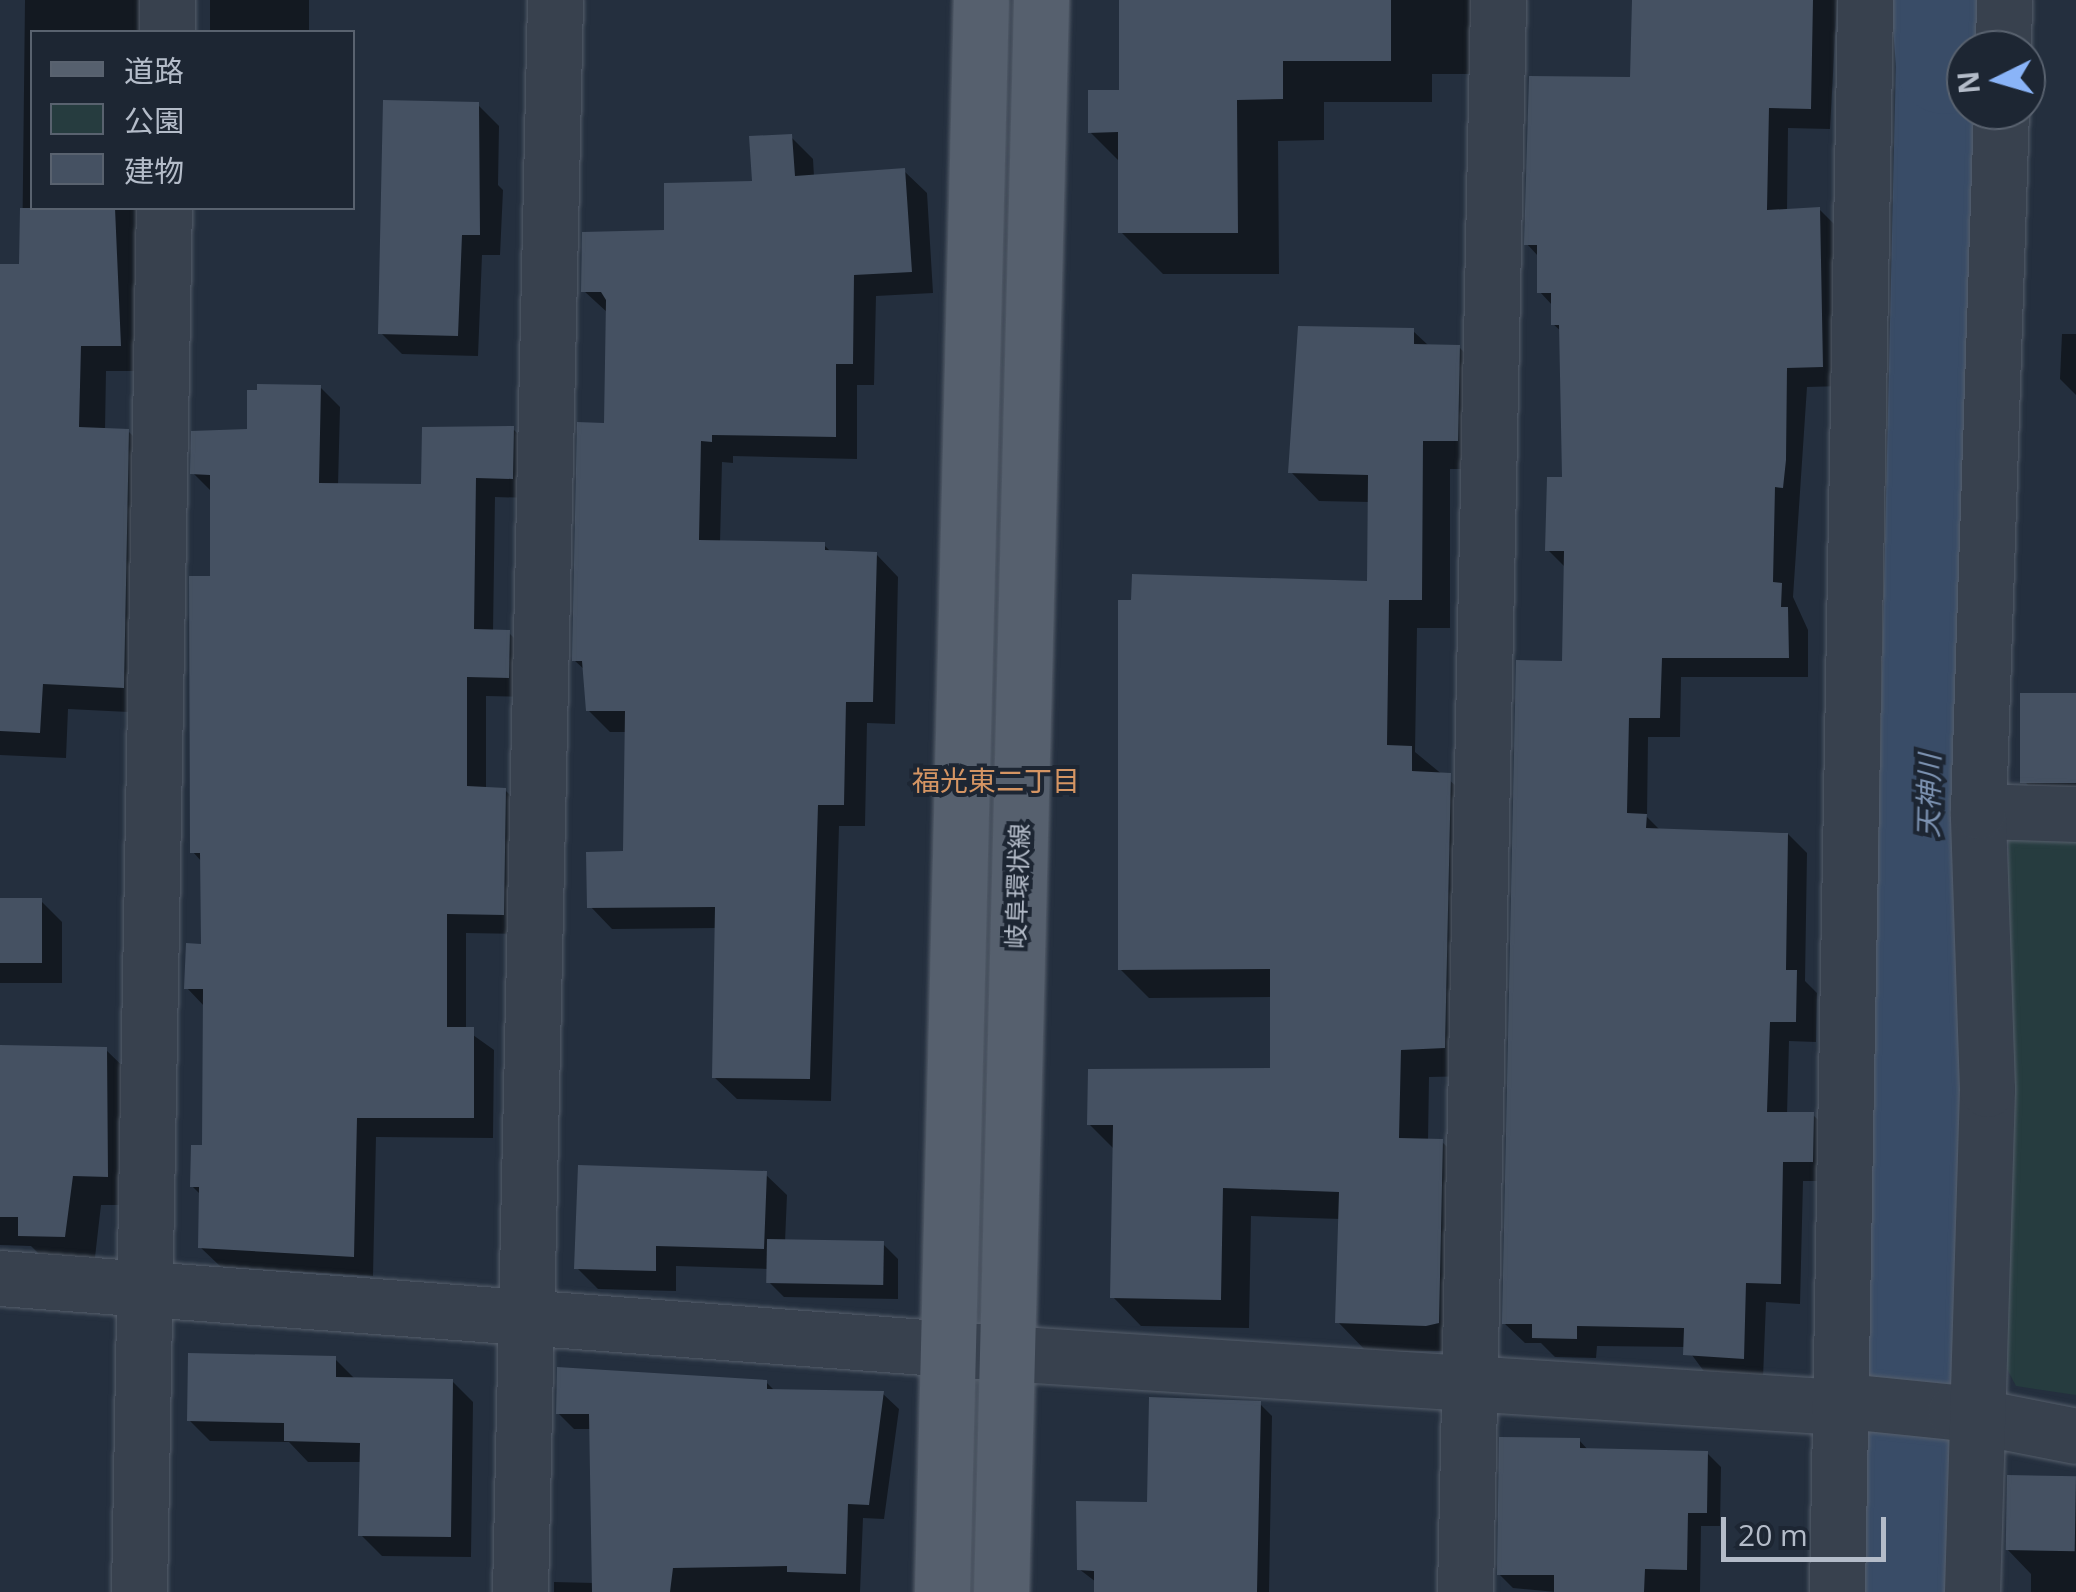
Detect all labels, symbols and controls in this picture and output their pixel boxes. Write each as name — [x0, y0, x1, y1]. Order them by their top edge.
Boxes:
legend — [30, 30, 355, 210]
north arrow — [1946, 30, 2046, 130]
text: 道路 — [124, 50, 184, 91]
text: N — [1948, 69, 1988, 95]
text: 公園 — [124, 100, 184, 141]
text: 建物 — [124, 150, 184, 191]
water label: 天神川 — [1910, 754, 1946, 838]
district label: 福光東二丁目 — [912, 763, 1080, 797]
street label: 岐阜環状線 — [1000, 823, 1034, 949]
scale bar — [1726, 1497, 1891, 1559]
text: 20 m — [1738, 1514, 1808, 1555]

